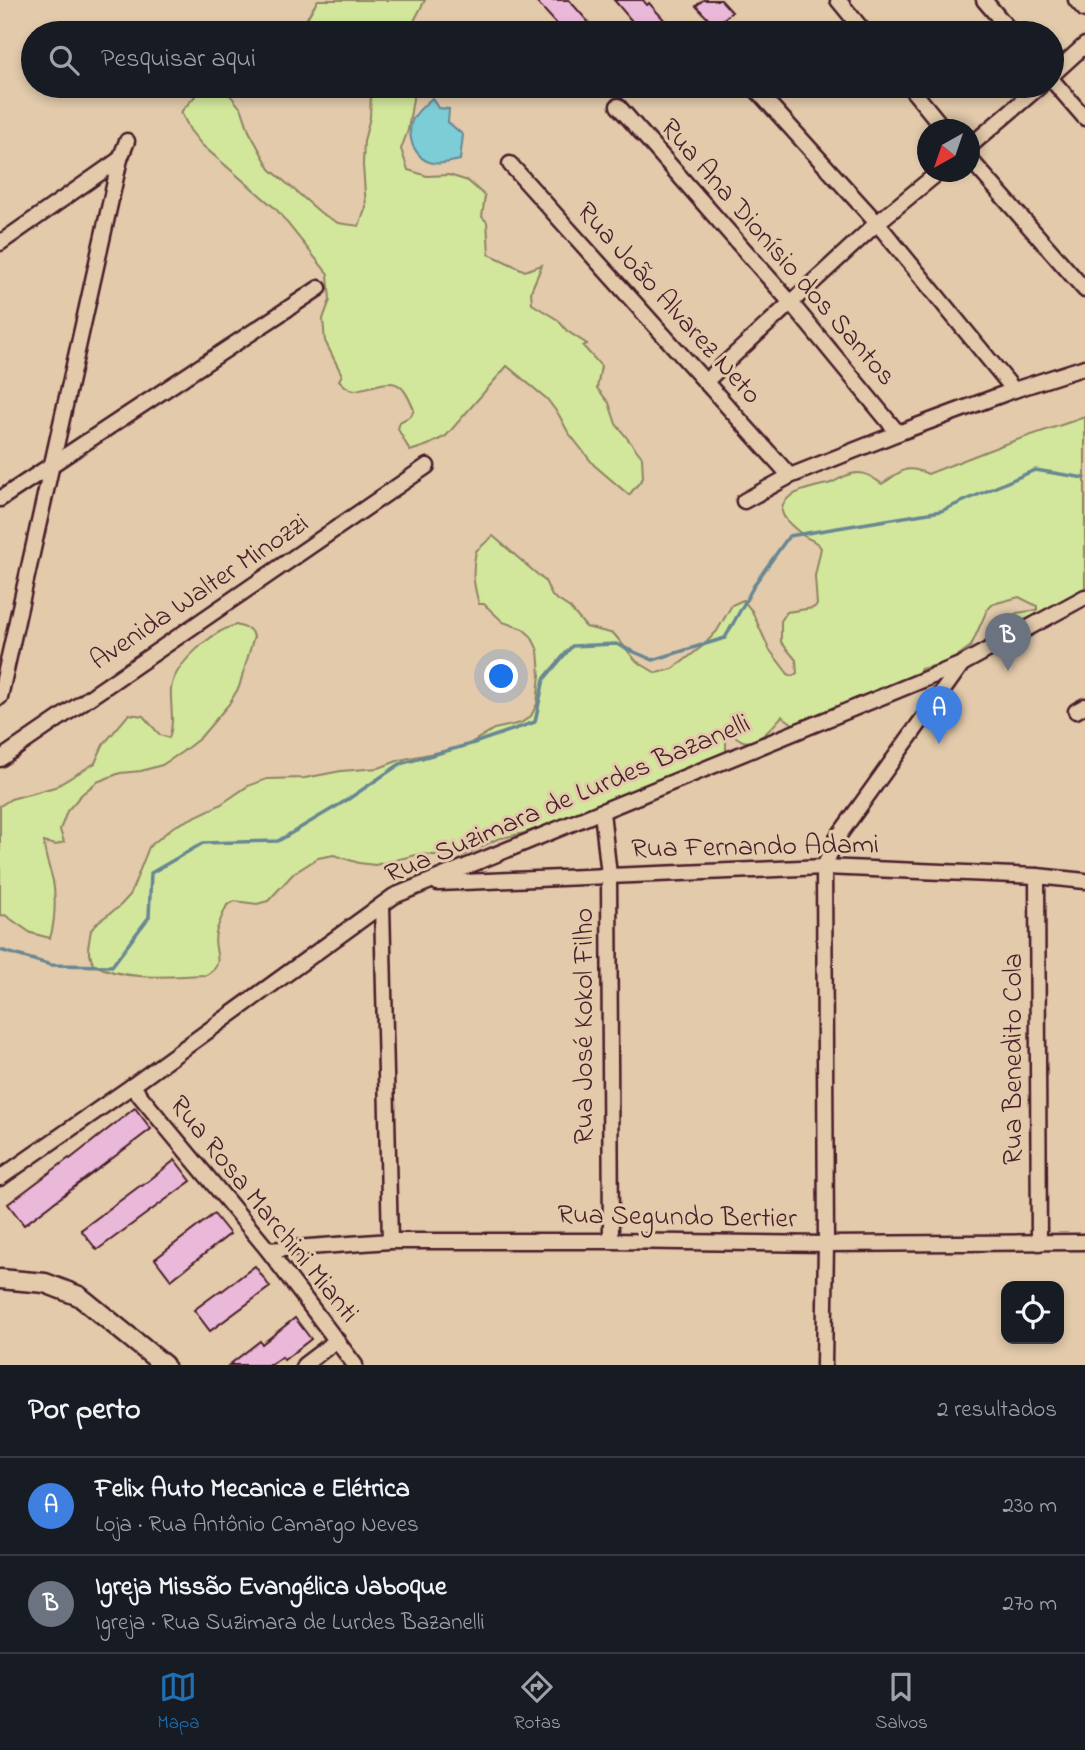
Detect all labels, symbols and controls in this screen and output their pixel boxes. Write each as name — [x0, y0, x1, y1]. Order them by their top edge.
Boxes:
search box — [21, 21, 1064, 98]
icon: search — [45, 41, 83, 79]
text: Pesquisar aqui — [101, 41, 256, 79]
street label: Rua Ana Dionísio dos Santos — [649, 110, 905, 396]
north arrow — [917, 119, 980, 182]
street label: Rua João Alvarez Neto — [566, 193, 770, 415]
street label: Avenida Walter Minozzi — [82, 504, 318, 682]
pin: B — [985, 613, 1031, 671]
your location — [484, 659, 518, 693]
pin: A — [916, 686, 962, 744]
street label: Rua Suzimara de Lurdes Bazanelli — [379, 704, 757, 896]
street label: Rua Fernando Adami — [631, 825, 879, 871]
street label: Rua José Kokol Filho — [565, 908, 606, 1144]
street label: Rua Benedito Cola — [994, 953, 1035, 1165]
street label: Rua Rosa Marchini Mianti — [158, 1087, 368, 1333]
street label: Rua Segundo Bertier — [557, 1195, 797, 1241]
map controls — [1001, 1281, 1064, 1344]
button: locate — [1001, 1281, 1064, 1344]
text: Por perto — [28, 1389, 141, 1433]
text: 2 resultados — [937, 1394, 1057, 1427]
text: Felix Auto Mecanica e Elétrica — [95, 1471, 410, 1509]
text: A — [44, 1490, 58, 1523]
text: 230 m — [1003, 1490, 1057, 1523]
text: Loja · Rua Antônio Camargo Neves — [95, 1509, 419, 1542]
text: Igreja Missão Evangélica Jaboque — [95, 1569, 447, 1607]
text: B — [43, 1588, 59, 1621]
text: 270 m — [1003, 1588, 1057, 1621]
text: Igreja · Rua Suzimara de Lurdes Bazanelli — [95, 1607, 485, 1640]
tab: Mapa — [157, 1668, 200, 1737]
tab: Rotas — [514, 1668, 561, 1737]
tab: Salvos — [875, 1668, 928, 1737]

